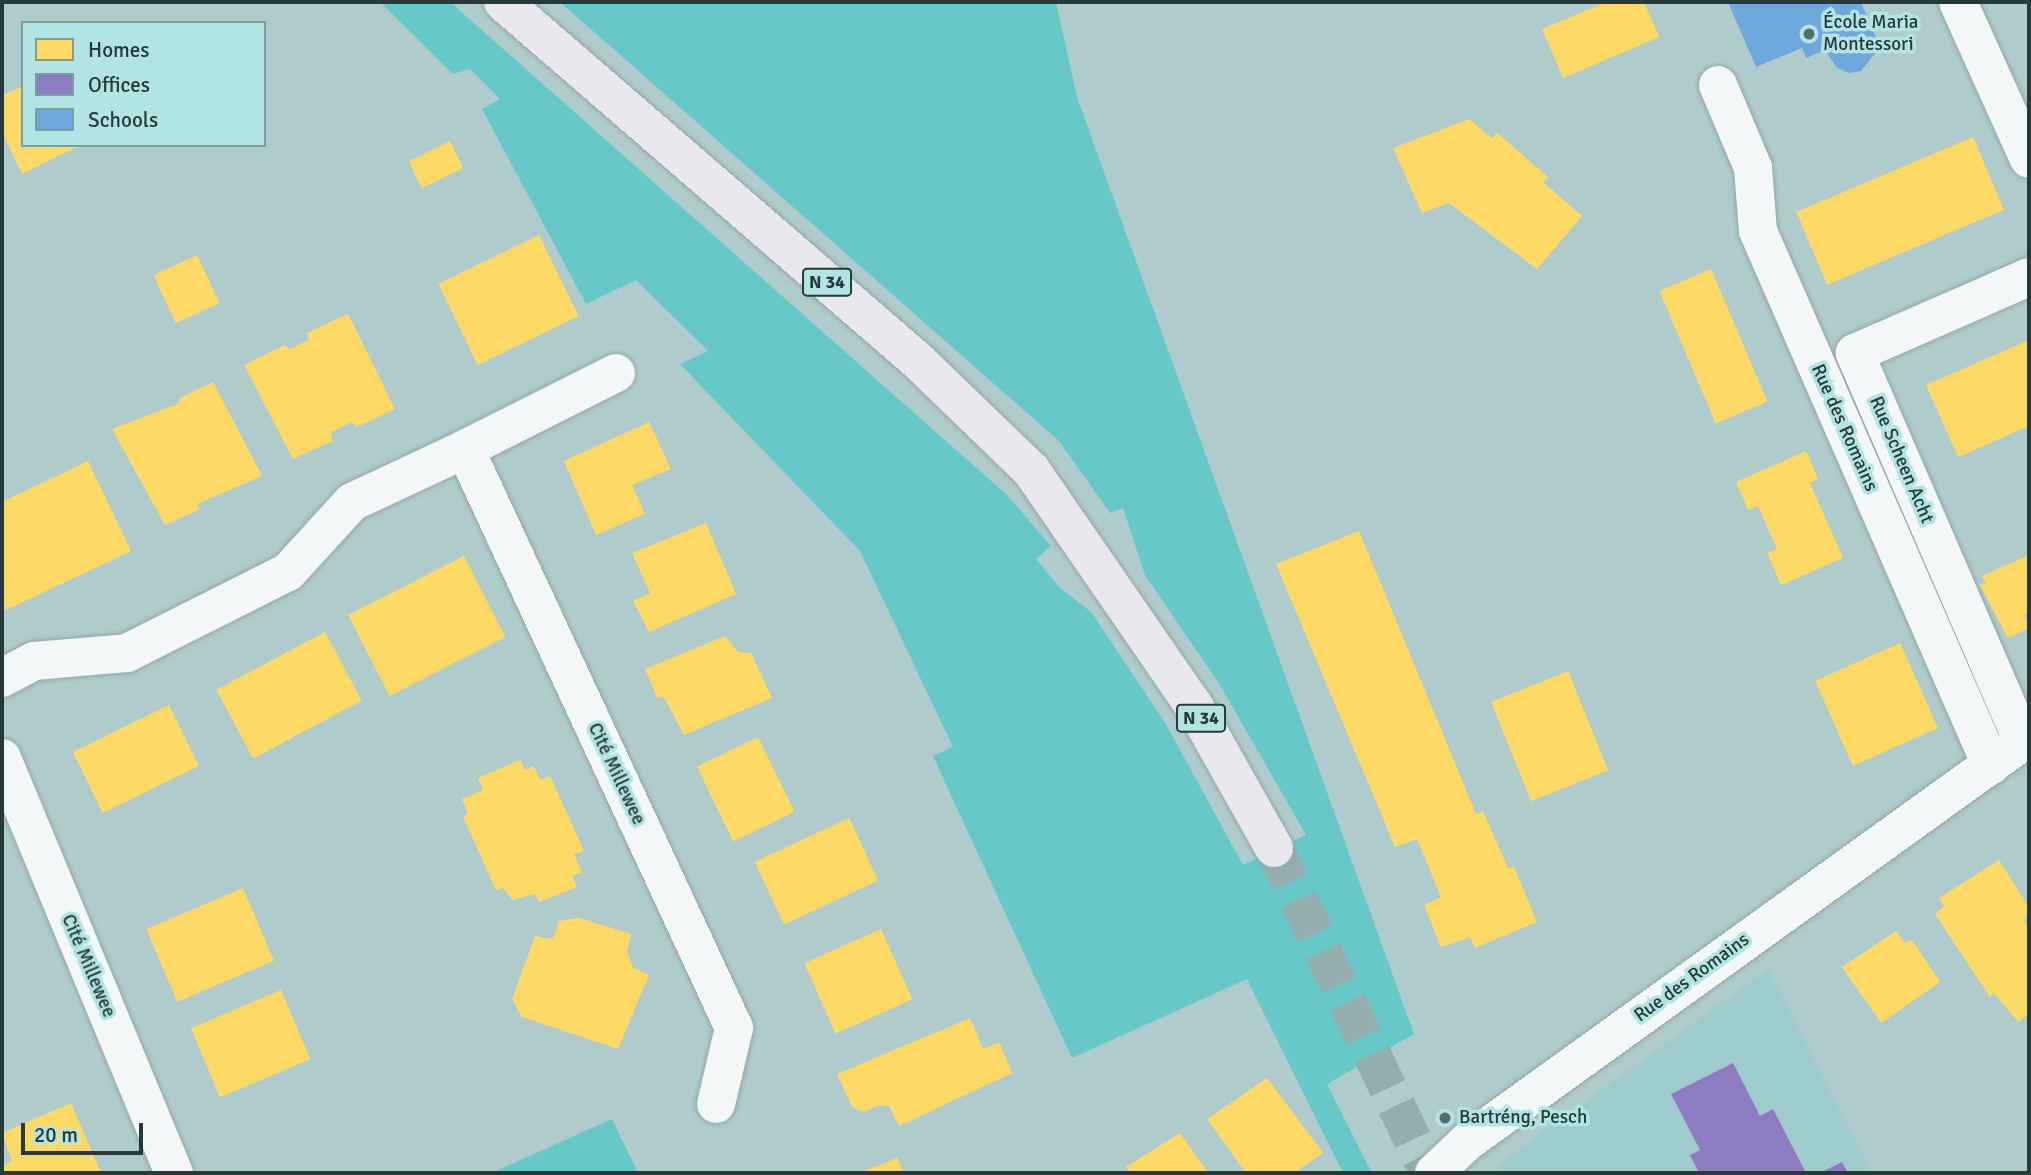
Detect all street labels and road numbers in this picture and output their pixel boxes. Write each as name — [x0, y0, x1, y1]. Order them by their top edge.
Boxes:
road number: N 34 — [801, 268, 853, 296]
street label: Rue des Romains — [1806, 361, 1882, 495]
street label: Rue Scheen Acht — [1864, 393, 1938, 527]
road number: N 34 — [1175, 704, 1227, 732]
street label: Cité Millewee — [582, 719, 650, 829]
street label: Cité Millewee — [56, 911, 120, 1021]
street label: Rue des Romains — [1630, 929, 1754, 1027]

